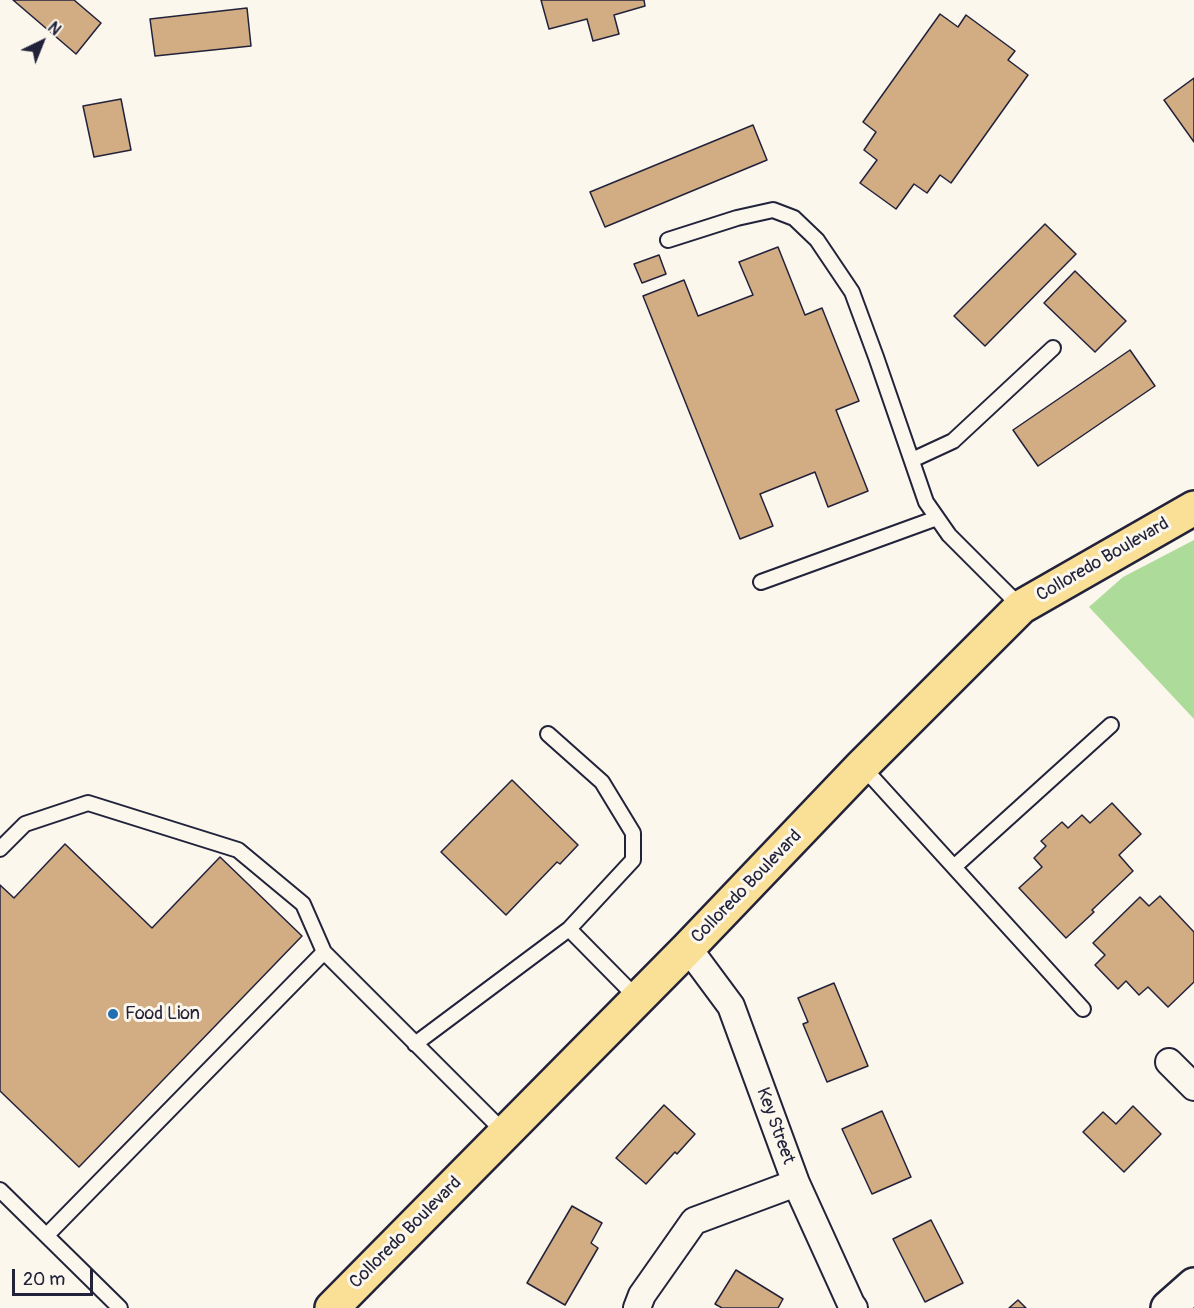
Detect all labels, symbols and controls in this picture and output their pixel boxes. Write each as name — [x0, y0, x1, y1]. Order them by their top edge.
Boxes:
north arrow — [12, 12, 72, 72]
text: N — [43, 18, 65, 40]
street label: Colloredo Boulevard — [1033, 513, 1173, 607]
street label: Colloredo Boulevard — [687, 826, 807, 948]
place label: Food Lion — [125, 1003, 200, 1025]
marker: Food Lion — [106, 1007, 120, 1021]
street label: Key Street — [751, 1085, 799, 1167]
street label: Colloredo Boulevard — [346, 1173, 466, 1293]
scale bar — [15, 1257, 96, 1295]
text: 20 m — [23, 1268, 65, 1291]

